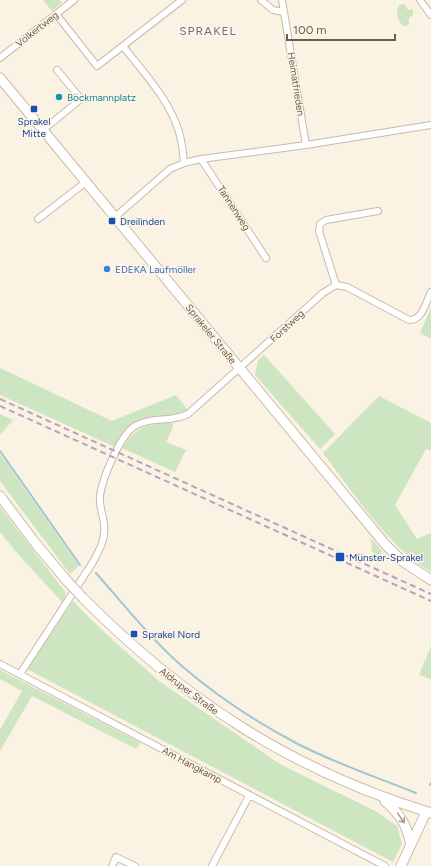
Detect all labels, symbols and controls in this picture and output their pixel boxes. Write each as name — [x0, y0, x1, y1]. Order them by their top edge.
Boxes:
street label: Volkertweg — [13, 8, 61, 50]
scale bar — [287, 16, 395, 42]
text: 100 m — [293, 23, 327, 37]
district label: SPRAKEL — [179, 24, 237, 38]
street label: Heimatfrieden — [285, 51, 308, 117]
place label: Böckmannplatz — [67, 91, 136, 104]
marker: Böckmannplatz — [54, 92, 64, 102]
marker: Sprakel Mitte — [29, 104, 39, 114]
place label: Sprakel Mitte — [18, 115, 50, 140]
street label: Tannenweg — [215, 183, 253, 233]
place label: Dreilinden — [120, 215, 165, 228]
marker: Dreilinden — [107, 216, 117, 226]
place label: EDEKA Laufmöller — [115, 263, 197, 276]
marker: EDEKA Laufmöller — [102, 264, 112, 274]
street label: Sprakeler Straße — [183, 301, 240, 367]
street label: Forstweg — [267, 307, 307, 345]
marker: Münster-Sprakel — [334, 551, 346, 563]
place label: Münster-Sprakel — [349, 551, 423, 564]
place label: Sprakel Nord — [142, 628, 200, 641]
marker: Sprakel Nord — [129, 629, 139, 639]
street label: Aldruper Straße — [157, 665, 221, 718]
street label: Am Hangkamp — [160, 744, 224, 786]
one-way arrow — [397, 812, 405, 823]

